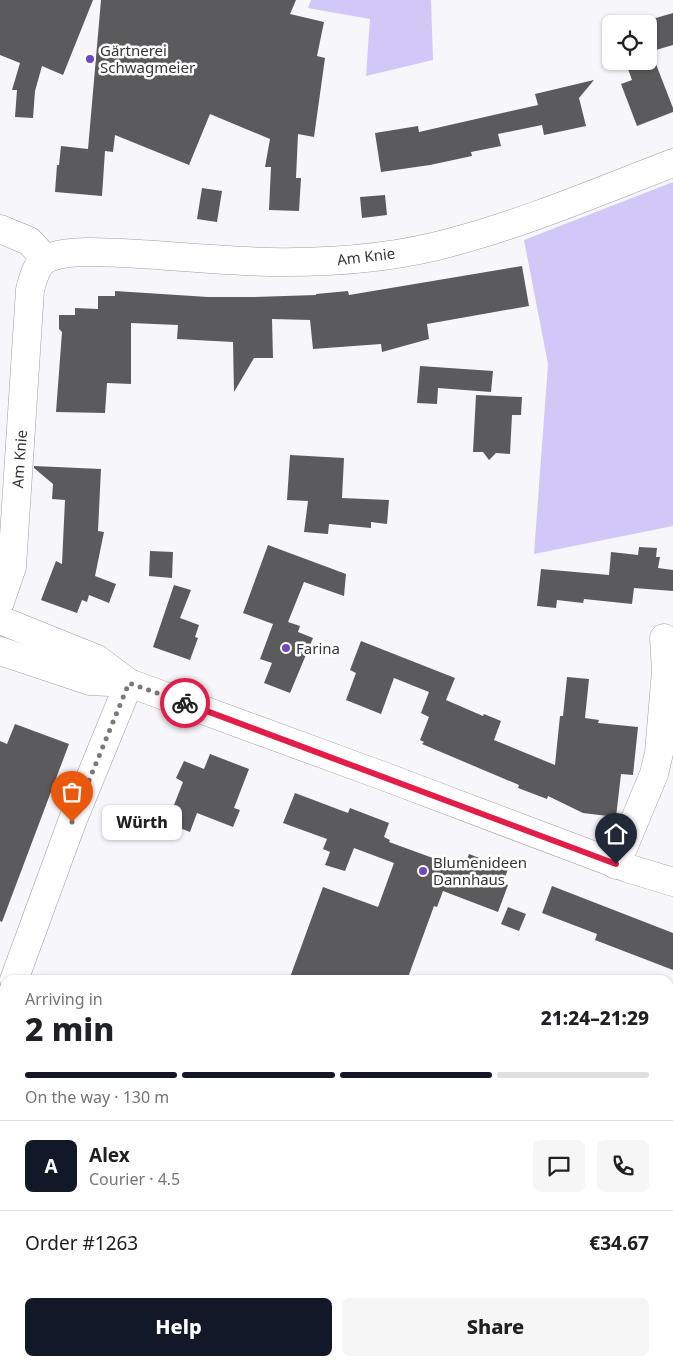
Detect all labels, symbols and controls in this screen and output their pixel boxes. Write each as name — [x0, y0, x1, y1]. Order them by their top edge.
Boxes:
map controls — [602, 15, 657, 70]
button: locate — [602, 15, 657, 70]
place label: Gärtnerei Schwagmeier — [100, 40, 195, 77]
marker: Gärtnerei Schwagmeier — [84, 53, 96, 65]
street label: Am Knie — [336, 243, 396, 269]
street label: Am Knie — [7, 429, 31, 489]
place label: Farina — [296, 638, 340, 658]
marker: Farina — [280, 642, 292, 654]
courier — [160, 678, 210, 728]
icon: bike — [171, 689, 199, 717]
pin — [51, 771, 93, 822]
icon: bag — [58, 778, 86, 806]
callout: Würth — [102, 804, 182, 840]
text: Würth — [116, 811, 168, 833]
pin — [595, 813, 637, 864]
icon: home — [602, 820, 630, 848]
place label: Blumenideen Dannhaus — [433, 852, 527, 889]
marker: Blumenideen Dannhaus — [417, 865, 429, 877]
text: Arriving in — [25, 988, 103, 1010]
text: 21:24–21:29 — [541, 1005, 649, 1031]
text: 2 min — [25, 1007, 114, 1050]
text: On the way · 130 m — [25, 1086, 169, 1108]
button: chat — [533, 1140, 585, 1192]
button: phone — [597, 1140, 649, 1192]
text: Alex — [89, 1142, 130, 1168]
text: A — [44, 1153, 58, 1179]
text: Courier · 4.5 — [89, 1168, 180, 1190]
text: Order #1263 — [25, 1230, 138, 1256]
text: €34.67 — [589, 1230, 649, 1256]
button: Help — [25, 1298, 332, 1356]
button: Share — [342, 1298, 649, 1356]

